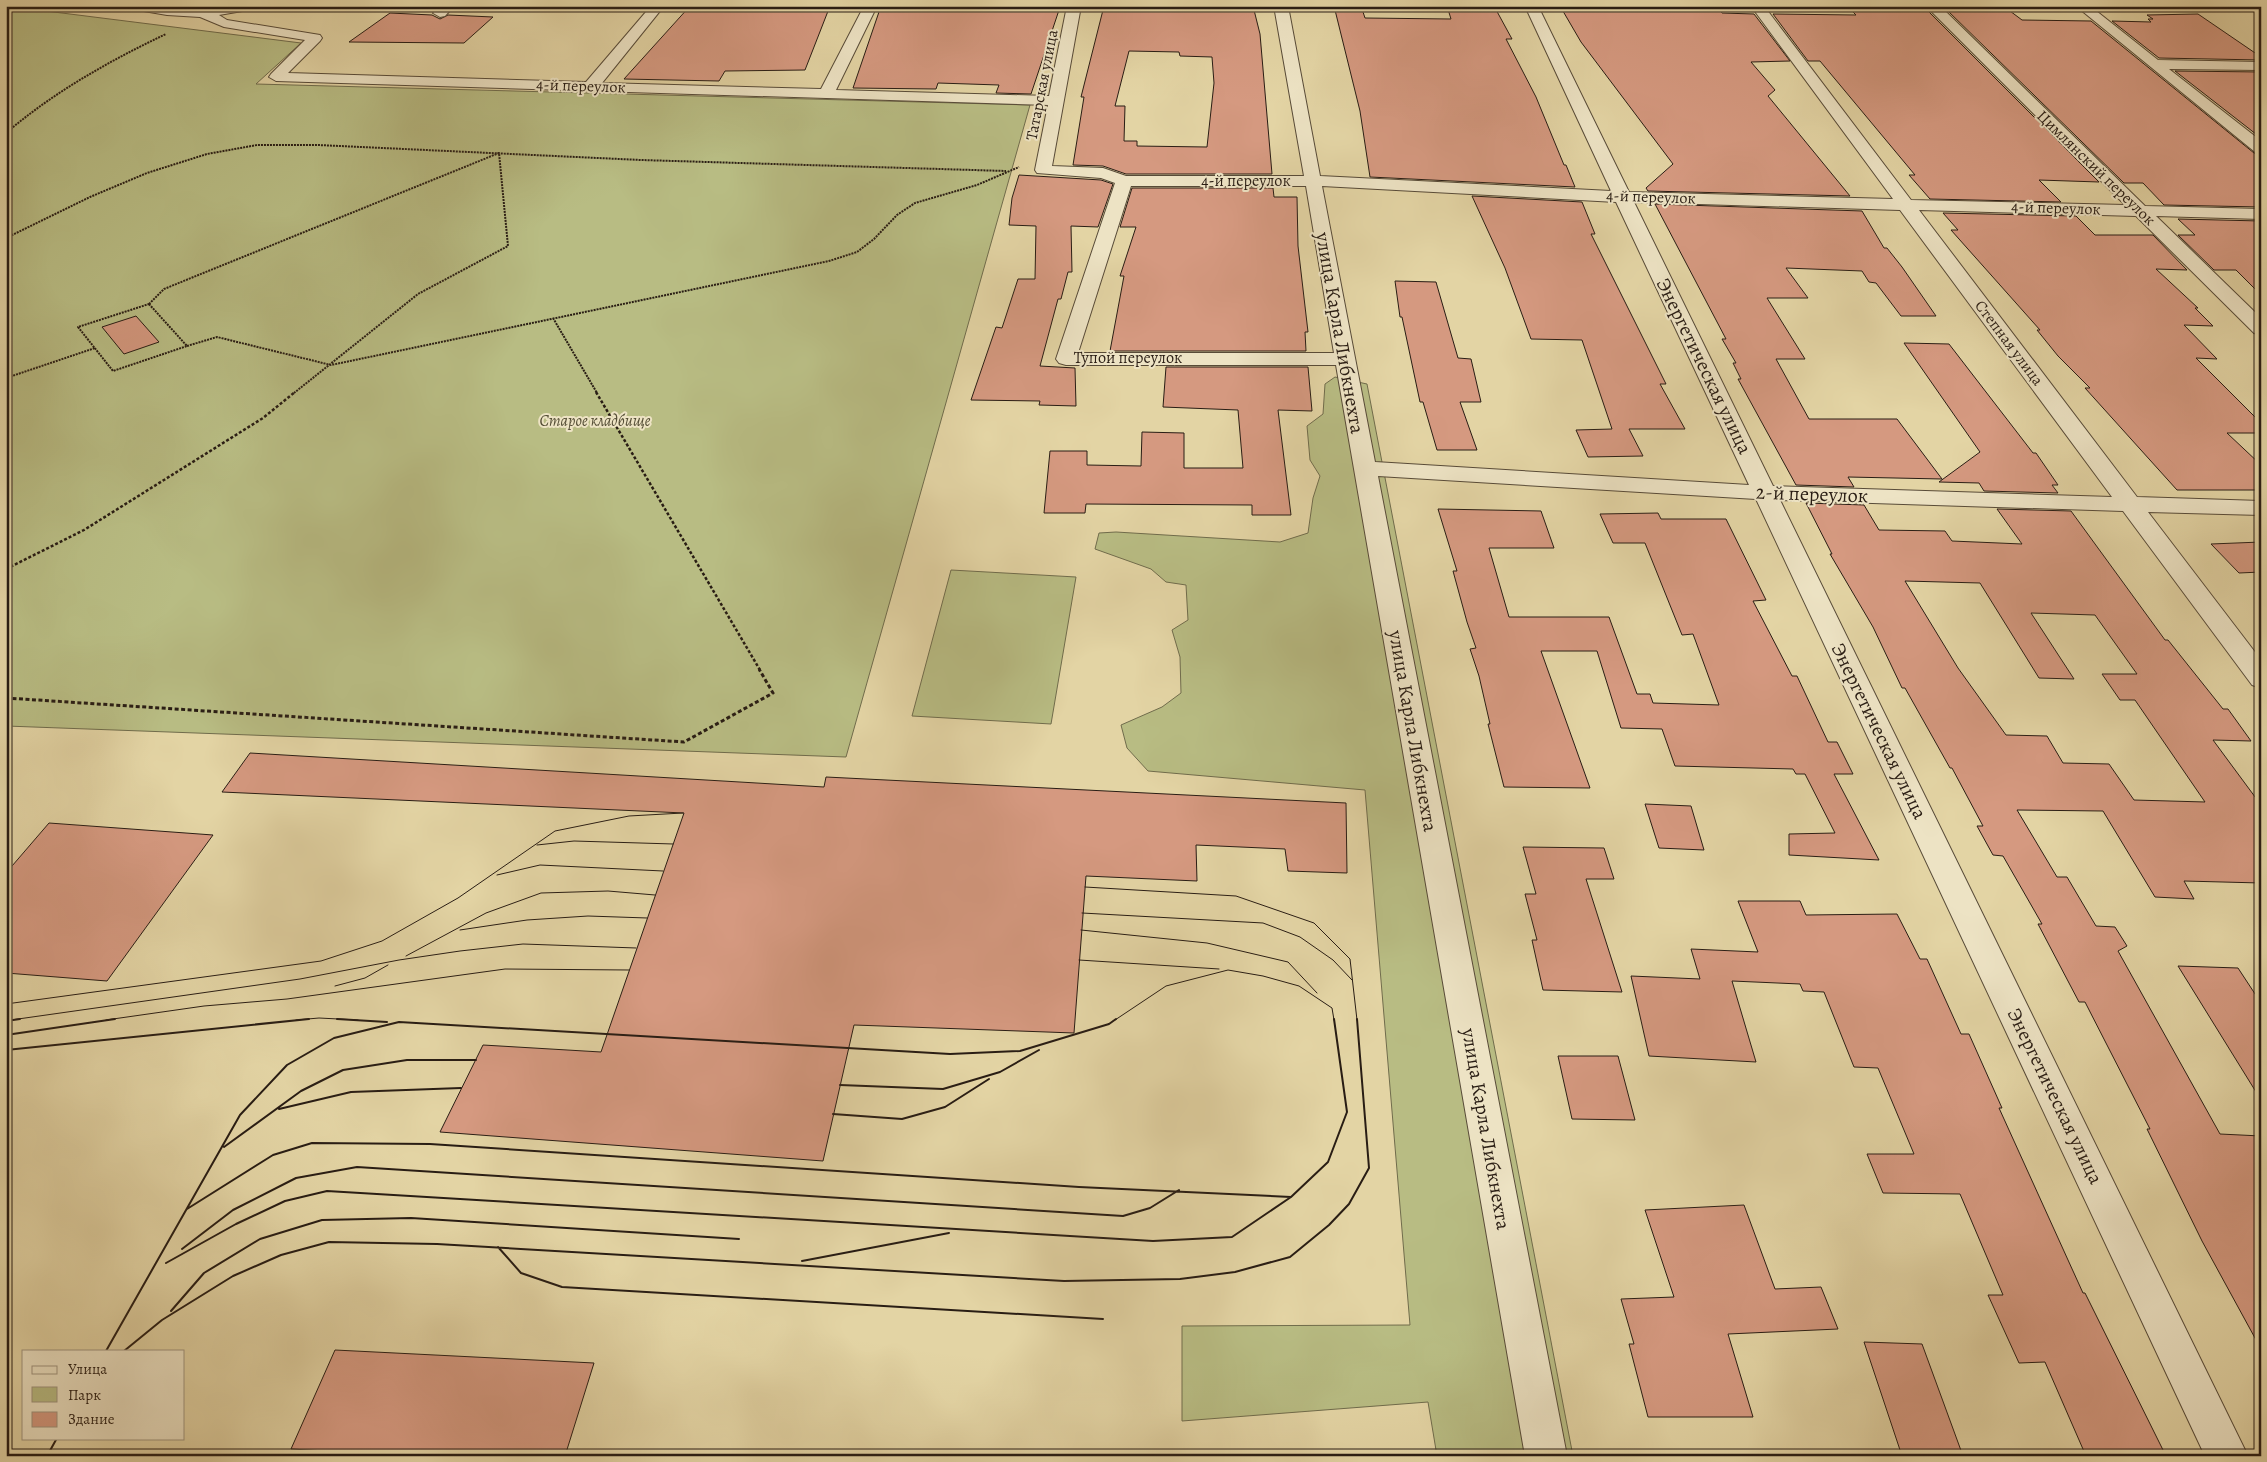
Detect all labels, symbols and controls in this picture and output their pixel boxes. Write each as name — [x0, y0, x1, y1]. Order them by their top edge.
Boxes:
street label: Татарская улица — [1020, 27, 1064, 142]
street label: 4-й переулок — [536, 73, 626, 99]
street label: Цимлянский переулок — [2032, 105, 2160, 231]
street label: 4-й переулок — [1201, 170, 1291, 192]
street label: 4-й переулок — [1606, 184, 1696, 210]
street label: 4-й переулок — [2011, 195, 2101, 221]
street label: улица Карла Либкнехта — [1309, 229, 1371, 437]
street label: Энергетическая улица — [1650, 273, 1759, 459]
street label: Степная улица — [1970, 296, 2049, 391]
street label: Тупой переулок — [1074, 347, 1182, 369]
park label: Старое кладбище — [540, 410, 651, 432]
street label: 2-й переулок — [1755, 479, 1869, 509]
street label: улица Карла Либкнехта — [1382, 627, 1444, 835]
street label: Энергетическая улица — [1825, 638, 1934, 824]
street label: Энергетическая улица — [2001, 1003, 2110, 1189]
street label: улица Карла Либкнехта — [1455, 1025, 1517, 1233]
legend — [22, 1350, 185, 1440]
text: Улица — [68, 1359, 107, 1379]
text: Парк — [68, 1385, 101, 1405]
text: Здание — [68, 1409, 115, 1429]

